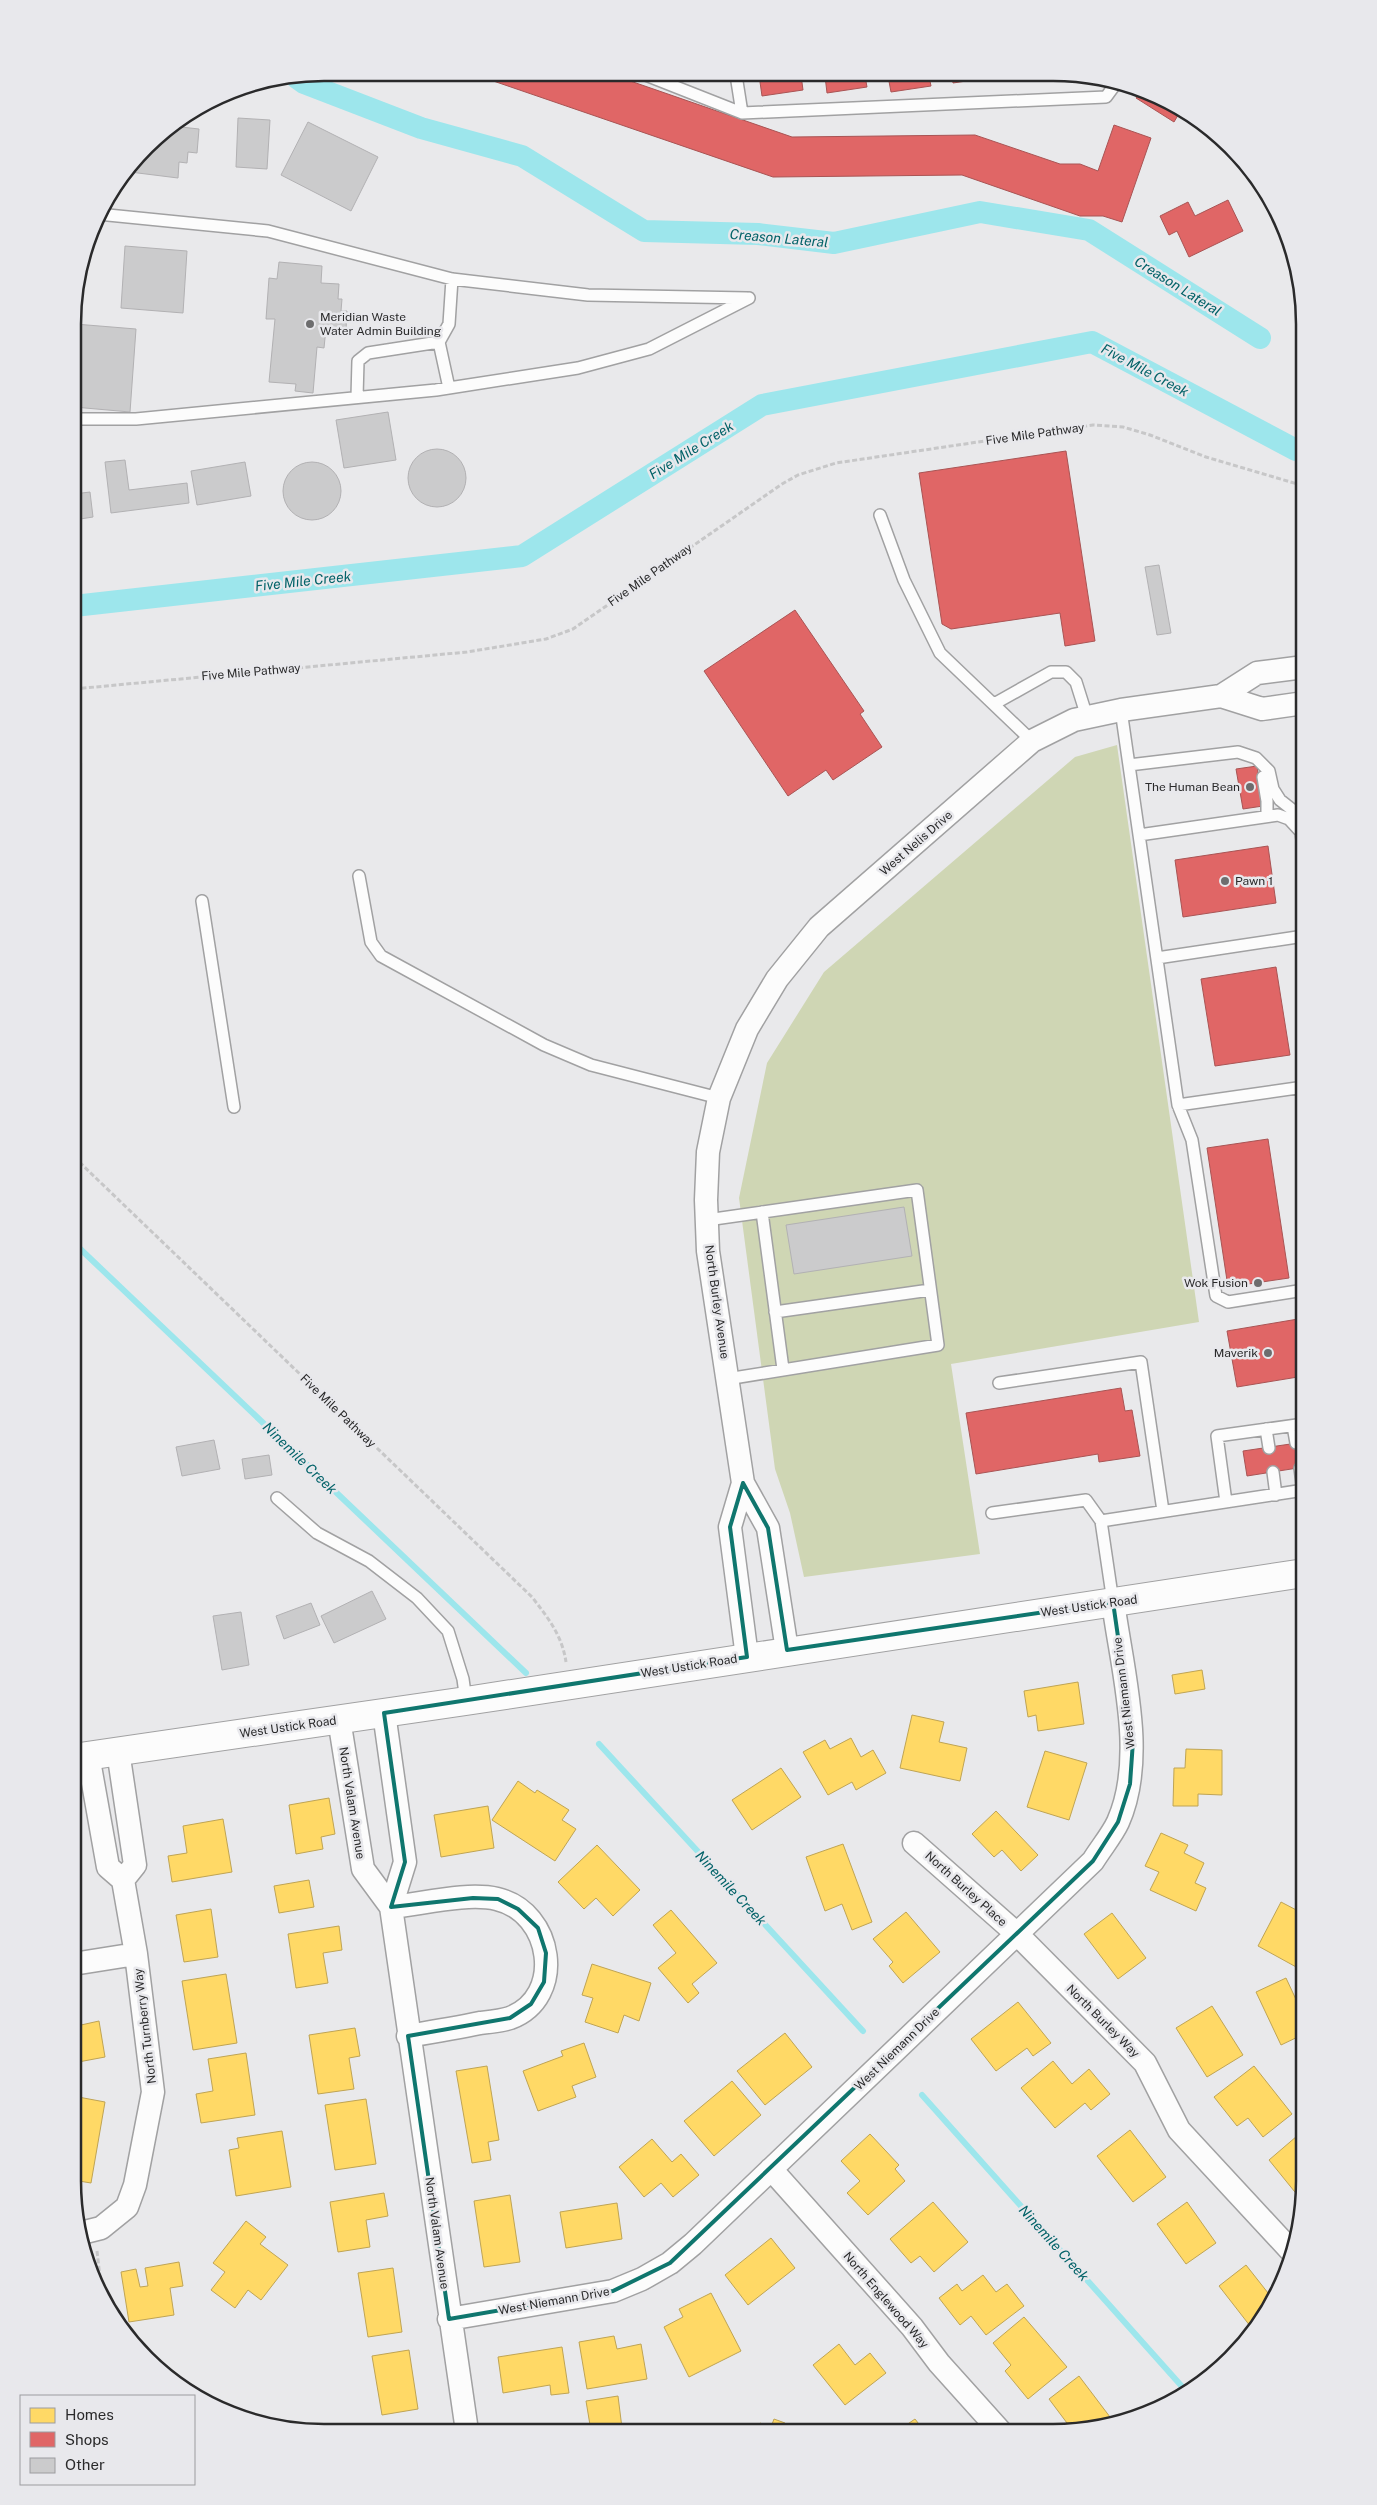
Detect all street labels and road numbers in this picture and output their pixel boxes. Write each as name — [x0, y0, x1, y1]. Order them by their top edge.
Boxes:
street label: Five Mile Pathway — [985, 420, 1086, 448]
street label: Five Mile Pathway — [605, 540, 695, 609]
street label: Five Mile Pathway — [201, 661, 302, 683]
street label: West Nelis Drive — [877, 808, 955, 878]
street label: North Burley Avenue — [702, 1244, 732, 1360]
street label: Five Mile Pathway — [297, 1371, 379, 1451]
street label: West Ustick Road — [1040, 1592, 1138, 1620]
street label: West Niemann Drive — [1110, 1636, 1138, 1750]
street label: West Ustick Road — [640, 1651, 738, 1681]
street label: West Ustick Road — [239, 1713, 337, 1741]
street label: North Valam Avenue — [336, 1746, 368, 1860]
street label: North Burley Place — [922, 1849, 1010, 1929]
street label: North Turnberry Way — [131, 1967, 159, 2085]
street label: North Burley Way — [1064, 1982, 1143, 2061]
street label: West Niemann Drive — [852, 2005, 942, 2093]
street label: North Valam Avenue — [422, 2176, 452, 2290]
street label: North Englewood Way — [840, 2249, 932, 2351]
street label: West Niemann Drive — [497, 2284, 611, 2318]

